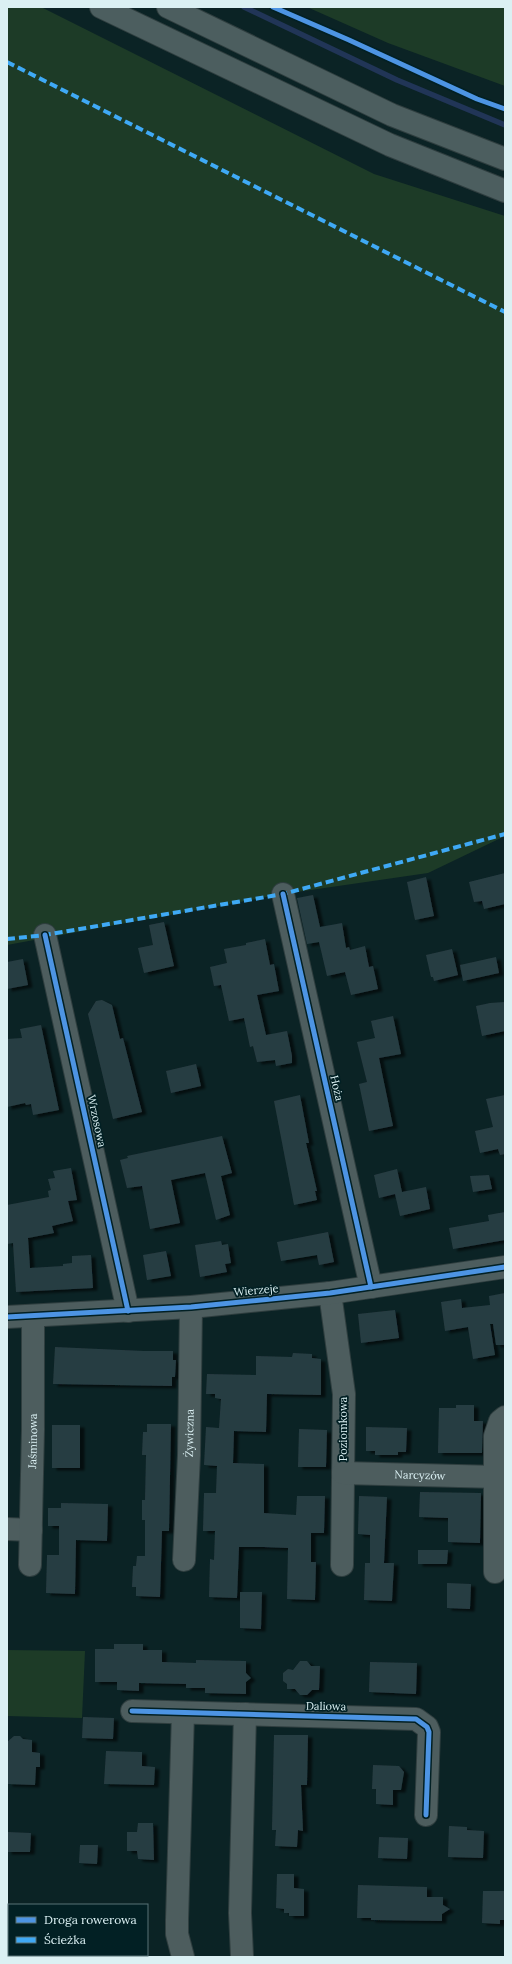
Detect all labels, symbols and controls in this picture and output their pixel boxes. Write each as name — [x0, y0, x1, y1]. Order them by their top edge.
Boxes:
street label: Hoża — [327, 1074, 347, 1103]
street label: Wrzosowa — [85, 1094, 109, 1149]
street label: Wierzeje — [233, 1281, 279, 1299]
street label: Poziomkowa — [336, 1396, 350, 1461]
street label: Żywiczna — [181, 1409, 197, 1457]
street label: Jaśminowa — [25, 1413, 40, 1470]
street label: Narcyzów — [394, 1467, 446, 1483]
street label: Daliowa — [306, 1699, 347, 1713]
legend — [8, 1904, 148, 1956]
text: Droga rowerowa — [44, 1912, 137, 1927]
text: Ścieżka — [44, 1932, 86, 1947]

